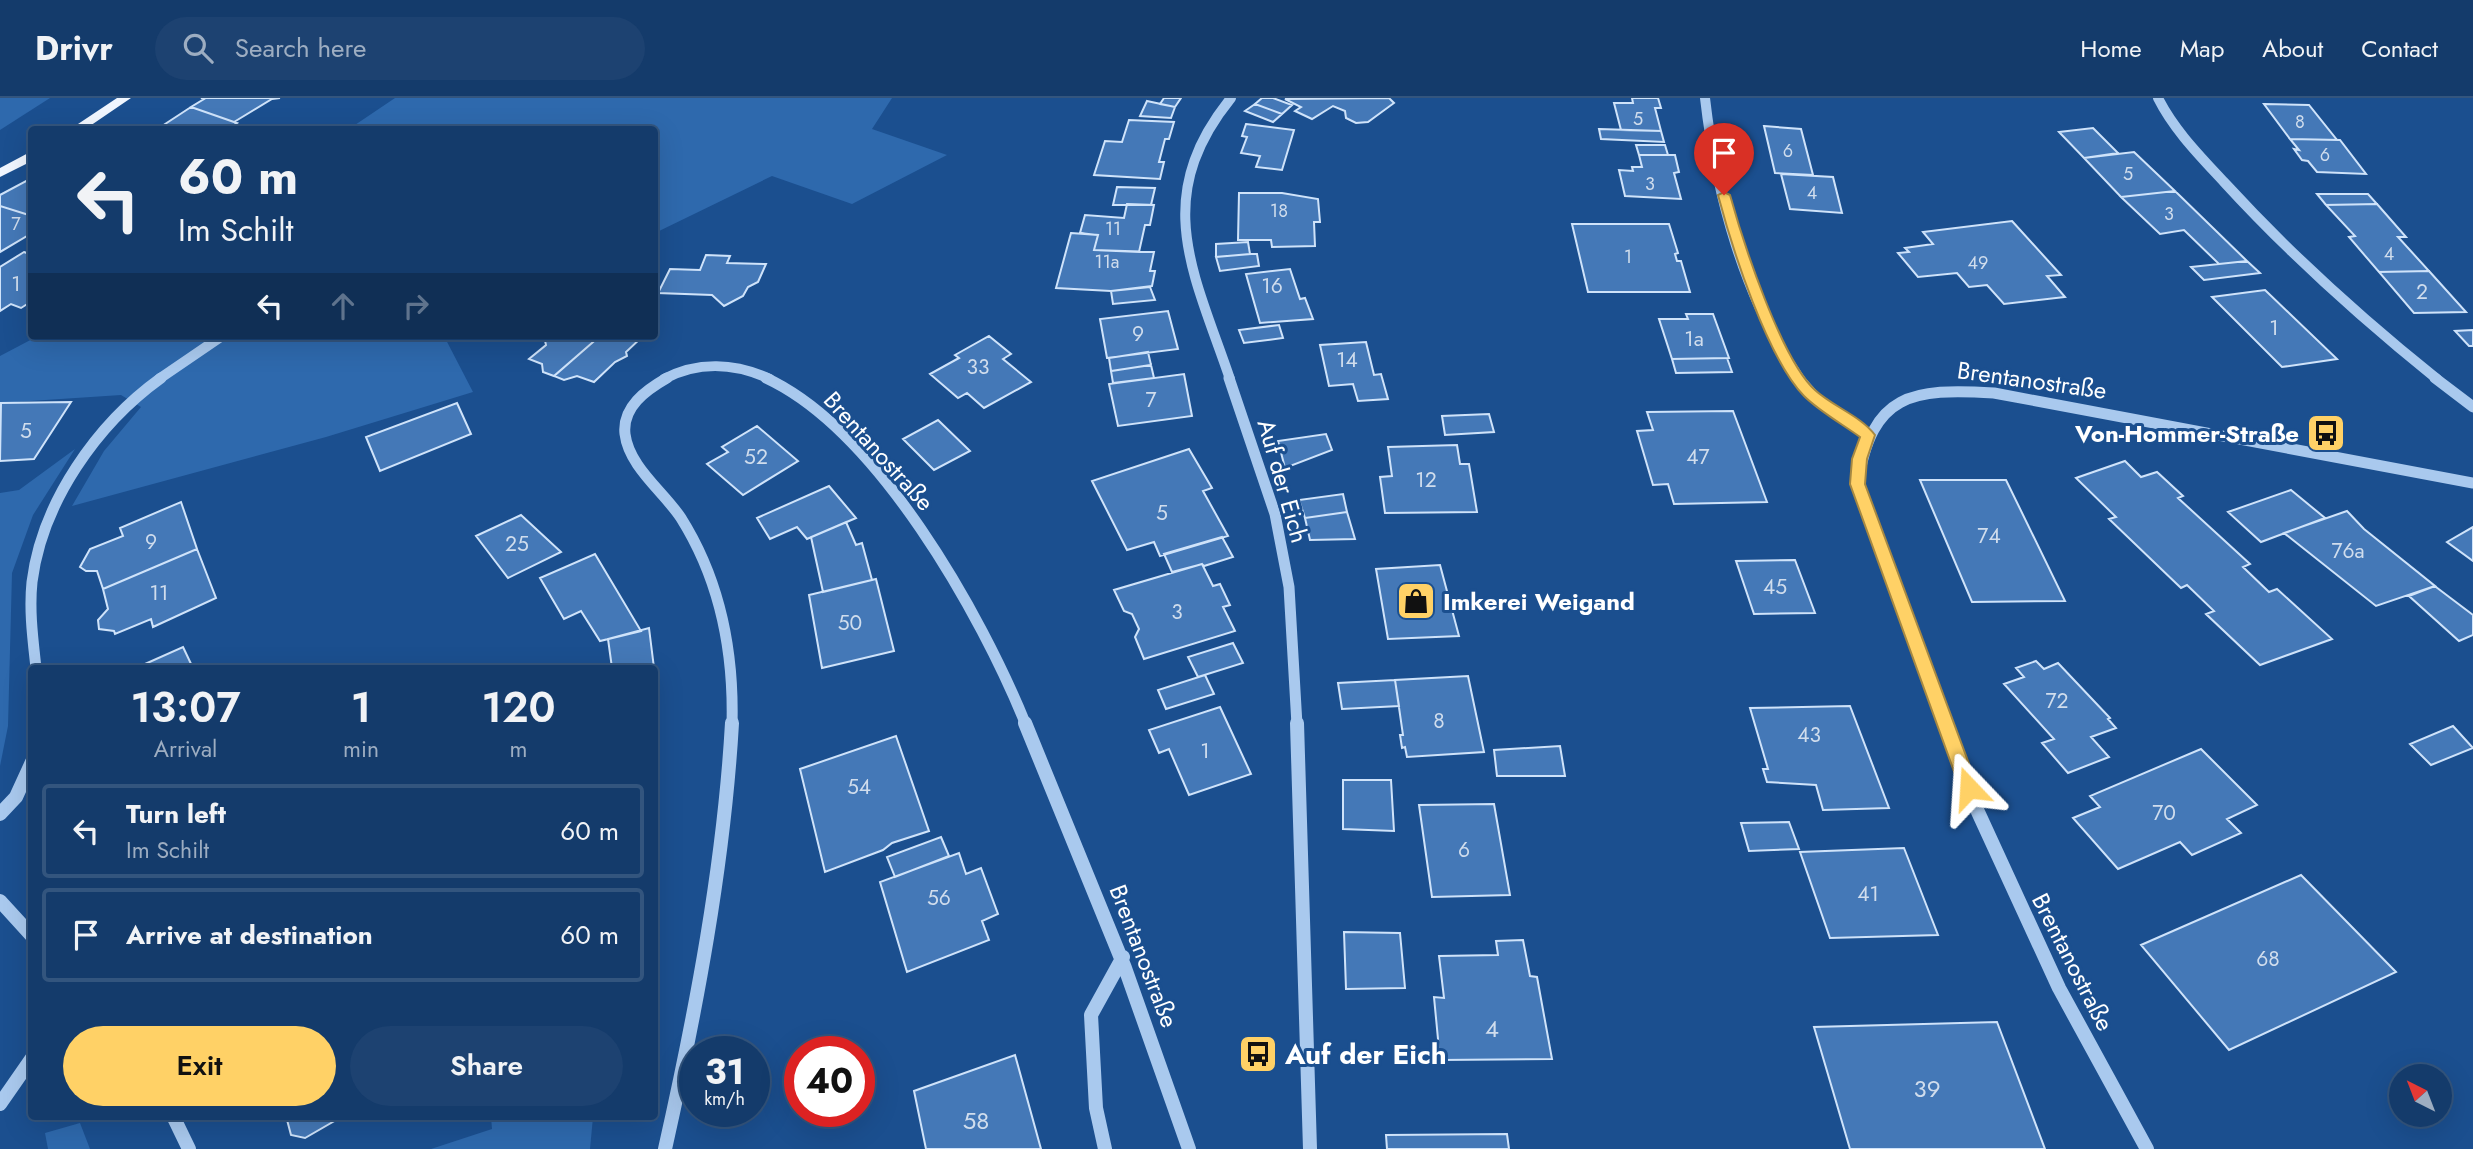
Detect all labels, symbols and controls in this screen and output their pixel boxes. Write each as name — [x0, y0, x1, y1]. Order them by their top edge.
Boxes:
search box — [155, 17, 645, 80]
text: Drivr — [35, 25, 113, 72]
icon: search — [179, 29, 217, 67]
text: Search here — [235, 29, 366, 67]
text: Home — [2080, 31, 2142, 66]
text: Map — [2180, 31, 2224, 66]
text: About — [2262, 31, 2323, 66]
text: Contact — [2361, 31, 2438, 66]
house number: 5 — [1633, 106, 1643, 132]
house number: 8 — [2295, 109, 2305, 135]
pin — [1694, 123, 1754, 195]
icon: arrive — [1705, 134, 1743, 172]
house number: 6 — [1783, 138, 1793, 164]
text: 60 m — [178, 142, 298, 212]
house number: 6 — [2320, 142, 2330, 168]
icon: left — [63, 154, 154, 245]
house number: 5 — [2123, 161, 2133, 187]
house number: 3 — [1645, 171, 1655, 197]
house number: 4 — [1807, 180, 1817, 206]
house number: 18 — [1270, 198, 1288, 224]
house number: 3 — [2164, 201, 2174, 227]
text: Im Schilt — [178, 207, 293, 253]
house number: 7 — [11, 211, 21, 237]
house number: 11 — [1105, 216, 1121, 242]
house number: 4 — [2384, 241, 2394, 267]
house number: 1 — [1624, 244, 1632, 270]
house number: 11a — [1095, 249, 1119, 275]
house number: 49 — [1968, 250, 1988, 276]
house number: 1 — [11, 269, 21, 299]
house number: 16 — [1261, 271, 1283, 301]
house number: 2 — [2416, 277, 2428, 307]
icon: left — [251, 287, 289, 325]
icon: ahead — [324, 287, 362, 325]
icon: right — [397, 287, 435, 325]
house number: 1 — [2269, 313, 2279, 343]
house number: 9 — [1132, 319, 1144, 349]
house number: 1a — [1684, 324, 1704, 354]
house number: 14 — [1336, 345, 1358, 375]
house number: 33 — [967, 352, 989, 382]
street label: Brentanostraße — [1955, 352, 2109, 408]
street label: Brentanostraße — [816, 383, 942, 519]
house number: 7 — [1145, 385, 1157, 415]
bus stop icon: Von-Hommer-Straße — [2305, 412, 2347, 454]
street label: Auf der Eich — [1249, 415, 1317, 547]
house number: 5 — [20, 416, 32, 446]
place label: Von-Hommer-Straße — [2074, 416, 2299, 451]
house number: 52 — [744, 442, 768, 472]
house number: 47 — [1686, 442, 1710, 472]
house number: 12 — [1415, 465, 1437, 495]
house number: 5 — [1156, 498, 1168, 528]
house number: 74 — [1977, 521, 2001, 551]
house number: 9 — [145, 527, 157, 557]
house number: 25 — [505, 529, 529, 559]
house number: 76a — [2331, 536, 2365, 566]
house number: 45 — [1763, 572, 1787, 602]
house number: 11 — [150, 578, 168, 608]
shop icon: Imkerei Weigand — [1395, 580, 1437, 622]
place label: Imkerei Weigand — [1443, 584, 1635, 619]
house number: 3 — [1171, 597, 1183, 627]
house number: 50 — [838, 608, 862, 638]
text: 13:07 — [130, 677, 241, 738]
text: 1 — [351, 677, 371, 738]
text: 120 — [482, 677, 556, 738]
house number: 72 — [2046, 686, 2068, 716]
house number: 8 — [1433, 706, 1445, 736]
house number: 43 — [1797, 720, 1821, 750]
text: Arrival — [154, 732, 217, 766]
text: min — [343, 732, 379, 766]
text: m — [510, 732, 528, 766]
house number: 1 — [1200, 736, 1210, 766]
position arrow — [1932, 751, 2006, 825]
house number: 54 — [847, 772, 871, 802]
text: Turn left — [126, 795, 226, 833]
house number: 70 — [2152, 798, 2176, 828]
icon: left — [67, 812, 105, 850]
text: 60 m — [560, 812, 619, 850]
text: Im Schilt — [126, 833, 209, 867]
house number: 6 — [1458, 835, 1470, 865]
house number: 41 — [1857, 879, 1879, 909]
street label: Brentanostraße — [1101, 880, 1187, 1032]
house number: 56 — [927, 883, 951, 913]
street label: Brentanostraße — [2023, 887, 2123, 1037]
icon: arrive — [67, 916, 105, 954]
text: Arrive at destination — [126, 916, 373, 954]
text: 60 m — [560, 916, 619, 954]
house number: 68 — [2256, 944, 2280, 974]
house number: 4 — [1485, 1011, 1499, 1046]
button: Exit — [63, 1026, 336, 1106]
button: Share — [350, 1026, 623, 1106]
bus stop icon: Auf der Eich — [1237, 1033, 1279, 1075]
place label: Auf der Eich — [1284, 1034, 1447, 1075]
speed limit sign: 40 — [784, 1036, 875, 1127]
text: 31 — [705, 1047, 744, 1097]
north arrow — [2389, 1064, 2452, 1127]
map controls — [2389, 1064, 2452, 1127]
house number: 39 — [1914, 1071, 1940, 1106]
text: km/h — [704, 1086, 745, 1112]
house number: 58 — [963, 1103, 989, 1138]

